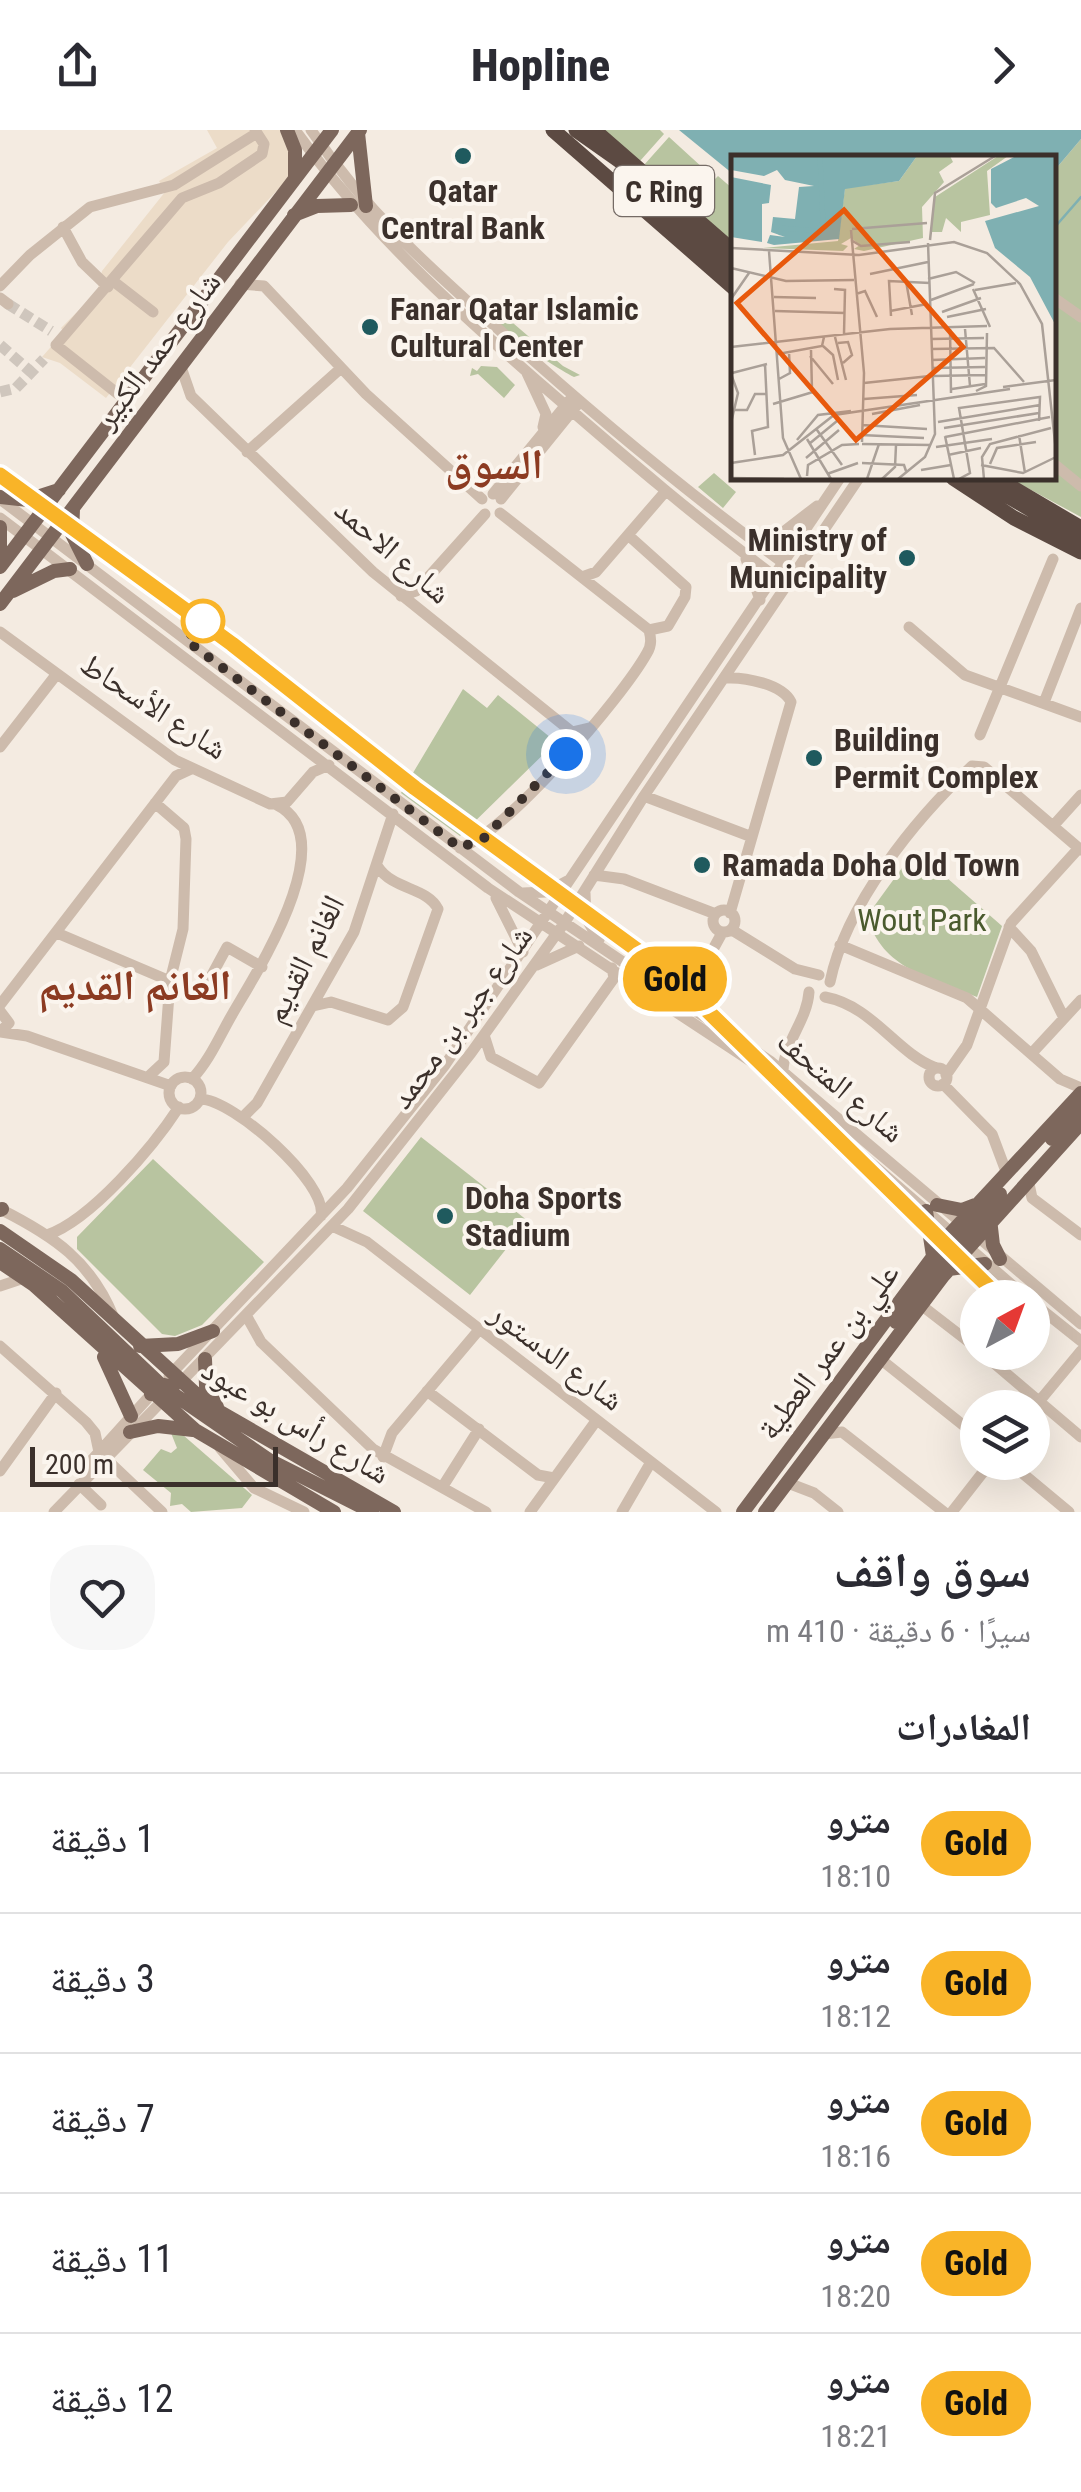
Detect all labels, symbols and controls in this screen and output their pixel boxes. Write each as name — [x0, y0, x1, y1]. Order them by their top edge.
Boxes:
icon: share — [50, 38, 105, 93]
icon: forward — [976, 38, 1031, 93]
text: Hopline — [471, 39, 610, 92]
marker: Qatar Central Bank — [452, 145, 474, 167]
inset map — [731, 155, 1056, 480]
road number: C Ring — [614, 166, 714, 216]
place label: Qatar Central Bank — [381, 172, 546, 247]
street label: شارع حمد الكبير — [85, 264, 229, 438]
place label: Fanar Qatar Islamic Cultural Center — [390, 290, 639, 365]
marker: Fanar Qatar Islamic Cultural Center — [359, 316, 381, 338]
district label: السوق — [445, 440, 543, 490]
street label: شارع الاحمد — [327, 490, 459, 612]
place label: Ministry of Municipality — [729, 521, 888, 596]
marker: Ministry of Municipality — [896, 547, 918, 569]
unlabelled marker — [182, 600, 224, 642]
street label: شارع الأسحاط — [73, 644, 235, 768]
place label: Building Permit Complex — [834, 721, 1039, 796]
your location — [541, 729, 591, 779]
marker: Building Permit Complex — [803, 747, 825, 769]
place label: Ramada Doha Old Town — [722, 846, 1020, 884]
marker: Ramada Doha Old Town — [691, 854, 713, 876]
street label: الغانم القديم — [256, 889, 354, 1030]
park label: Wout Park — [857, 901, 987, 939]
street label: شارع جبر بن محمد — [382, 918, 541, 1117]
line badge: Gold — [605, 946, 745, 1012]
text: Gold — [643, 959, 707, 1000]
district label: الغانم القديم — [39, 961, 231, 1013]
street label: شارع المتحف — [769, 1022, 912, 1151]
place label: Doha Sports Stadium — [465, 1179, 622, 1254]
marker: Doha Sports Stadium — [434, 1205, 456, 1227]
street label: علي بن عمر العطية — [749, 1255, 912, 1451]
north arrow — [960, 1280, 1050, 1370]
map controls — [960, 1280, 1050, 1480]
street label: شارع الدستور — [481, 1293, 631, 1419]
street label: شارع رأس بو عبود — [195, 1350, 397, 1493]
button: layers — [960, 1390, 1050, 1480]
scale bar — [30, 1442, 278, 1486]
text: 200 m — [45, 1448, 114, 1481]
text: سوق واقف — [834, 1542, 1031, 1599]
button: heart — [50, 1545, 155, 1650]
text: سيرًا · 6 دقيقة · 410 m — [766, 1612, 1031, 1650]
text: المغادرات — [896, 1705, 1031, 1749]
text: مترو — [825, 1798, 891, 1842]
text: 1 دقيقة — [50, 1817, 155, 1861]
text: Gold — [944, 1823, 1008, 1864]
text: 18:10 — [820, 1857, 891, 1895]
text: مترو — [825, 1938, 891, 1982]
text: 3 دقيقة — [50, 1957, 155, 2001]
text: Gold — [944, 1963, 1008, 2004]
text: 18:12 — [820, 1997, 891, 2035]
text: مترو — [825, 2078, 891, 2122]
text: 7 دقيقة — [50, 2097, 155, 2141]
text: Gold — [944, 2103, 1008, 2144]
text: 18:16 — [820, 2137, 891, 2175]
text: مترو — [825, 2218, 891, 2262]
text: 11 دقيقة — [50, 2237, 174, 2281]
text: Gold — [944, 2243, 1008, 2284]
text: 18:20 — [820, 2277, 891, 2315]
text: مترو — [825, 2358, 891, 2402]
text: 12 دقيقة — [50, 2377, 174, 2421]
text: Gold — [944, 2383, 1008, 2424]
text: 18:21 — [820, 2417, 891, 2455]

